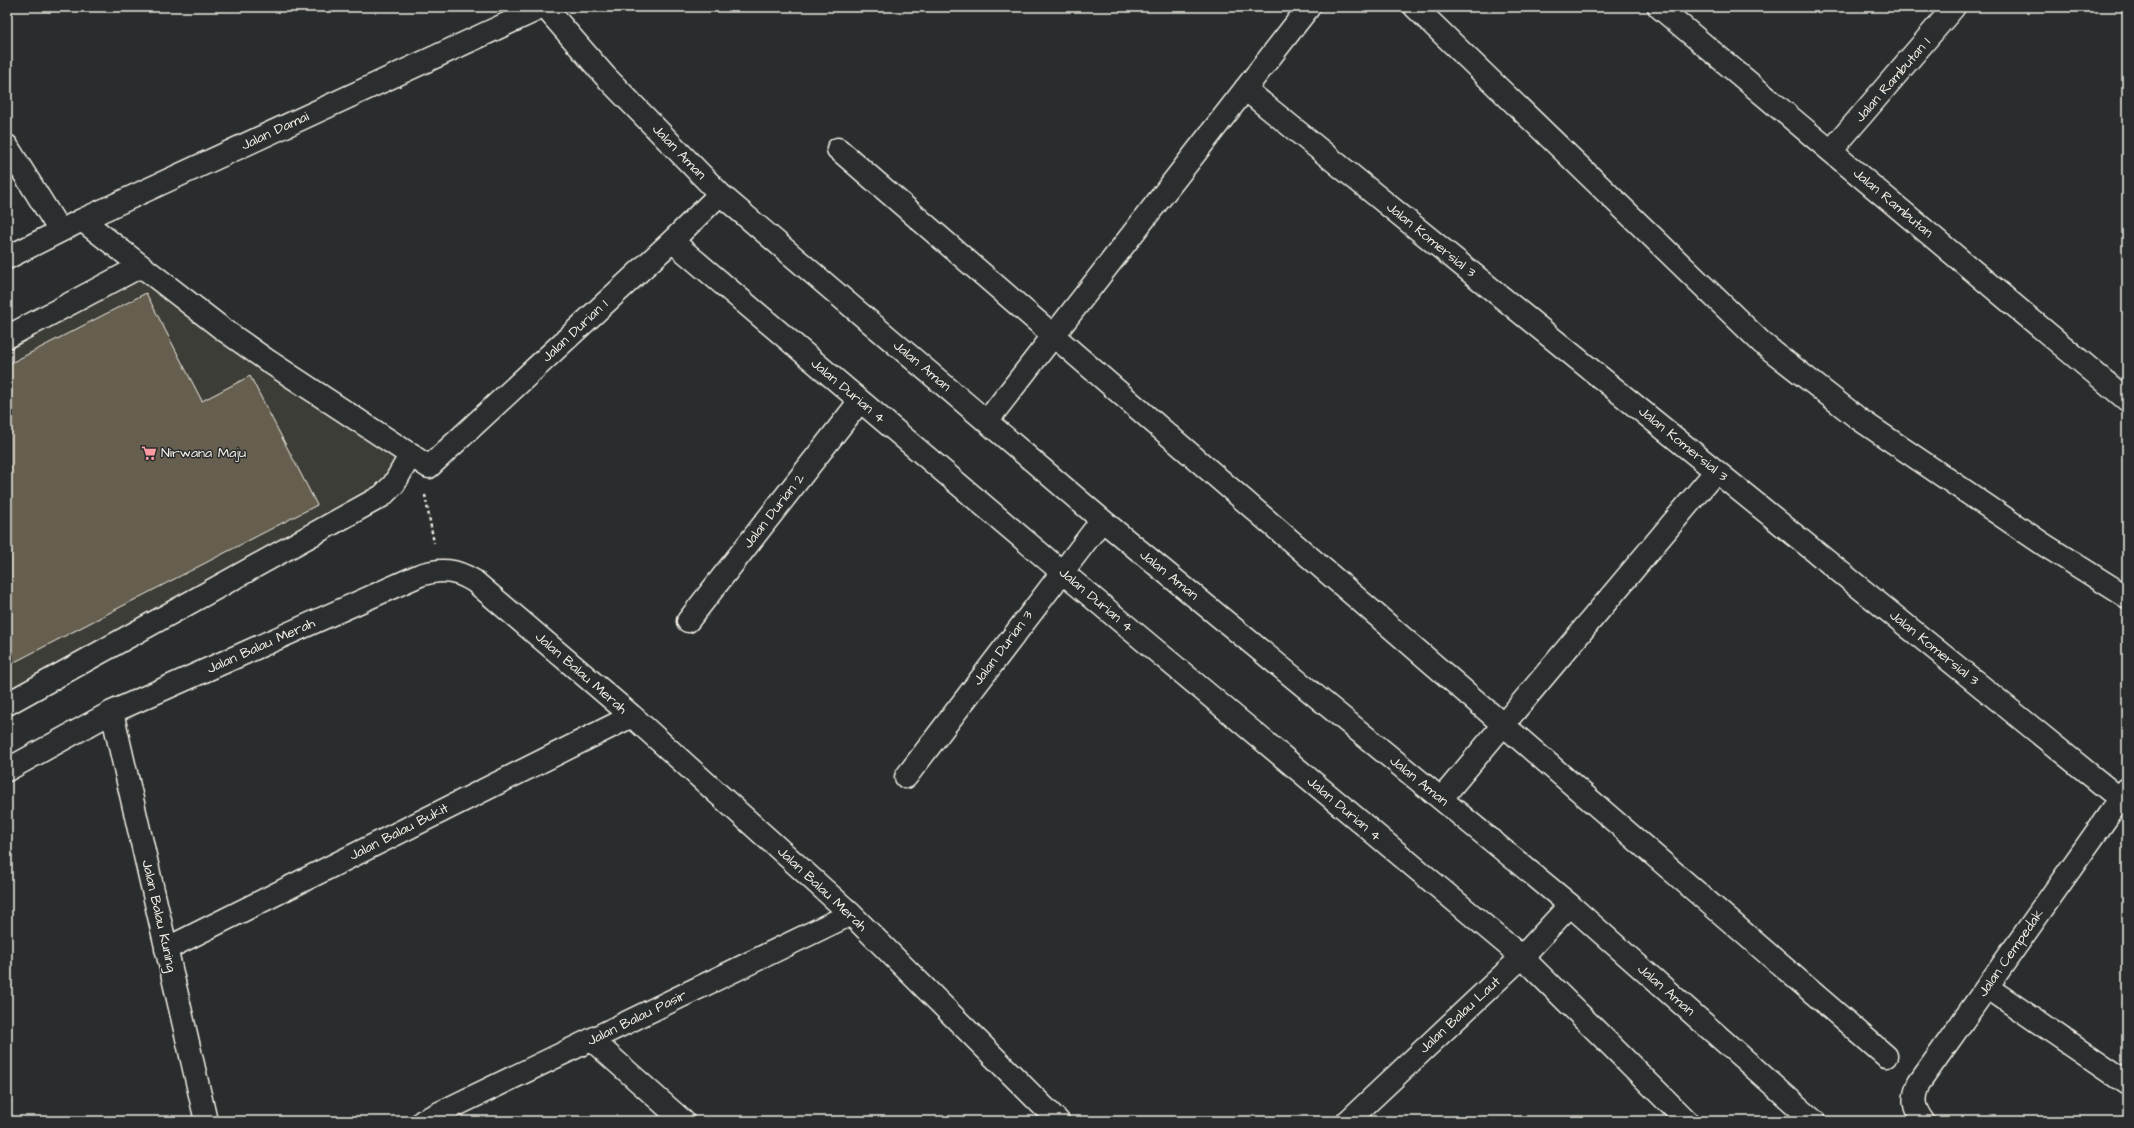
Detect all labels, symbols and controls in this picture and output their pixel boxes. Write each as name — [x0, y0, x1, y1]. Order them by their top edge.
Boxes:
street label: Jalan Rambutan 1 — [1850, 33, 1936, 127]
street label: Jalan Damai — [238, 107, 312, 155]
street label: Jalan Aman — [647, 120, 711, 184]
street label: Jalan Rambutan — [1849, 163, 1937, 243]
street label: Jalan Komersial 3 — [1382, 198, 1480, 282]
street label: Jalan Durian 1 — [537, 295, 613, 367]
street label: Jalan Aman — [889, 336, 955, 396]
street label: Jalan Durian 4 — [806, 354, 890, 428]
street label: Jalan Komersial 3 — [1634, 402, 1732, 486]
place label: Nirwana Maju — [161, 443, 246, 463]
supermarket icon: Nirwana Maju — [140, 444, 158, 462]
street label: Jalan Durian 2 — [738, 469, 810, 553]
street label: Jalan Aman — [1135, 545, 1203, 605]
street label: Jalan Durian 4 — [1054, 563, 1138, 637]
street label: Jalan Durian 3 — [968, 606, 1038, 690]
street label: Jalan Komersial 3 — [1885, 606, 1983, 690]
street label: Jalan Balau Merah — [204, 613, 318, 679]
street label: Jalan Balau Merah — [530, 627, 632, 719]
street label: Jalan Aman — [1385, 751, 1453, 811]
street label: Jalan Durian 4 — [1302, 772, 1386, 846]
street label: Jalan Balau Bukit — [346, 798, 452, 866]
street label: Jalan Balau Merah — [773, 842, 871, 936]
street label: Jalan Balau Kuning — [136, 858, 182, 974]
street label: Jalan Cempedak — [1973, 905, 2049, 1001]
street label: Jalan Aman — [1633, 959, 1699, 1021]
street label: Jalan Balau Laut — [1415, 972, 1506, 1058]
street label: Jalan Balau Pasir — [584, 985, 690, 1051]

